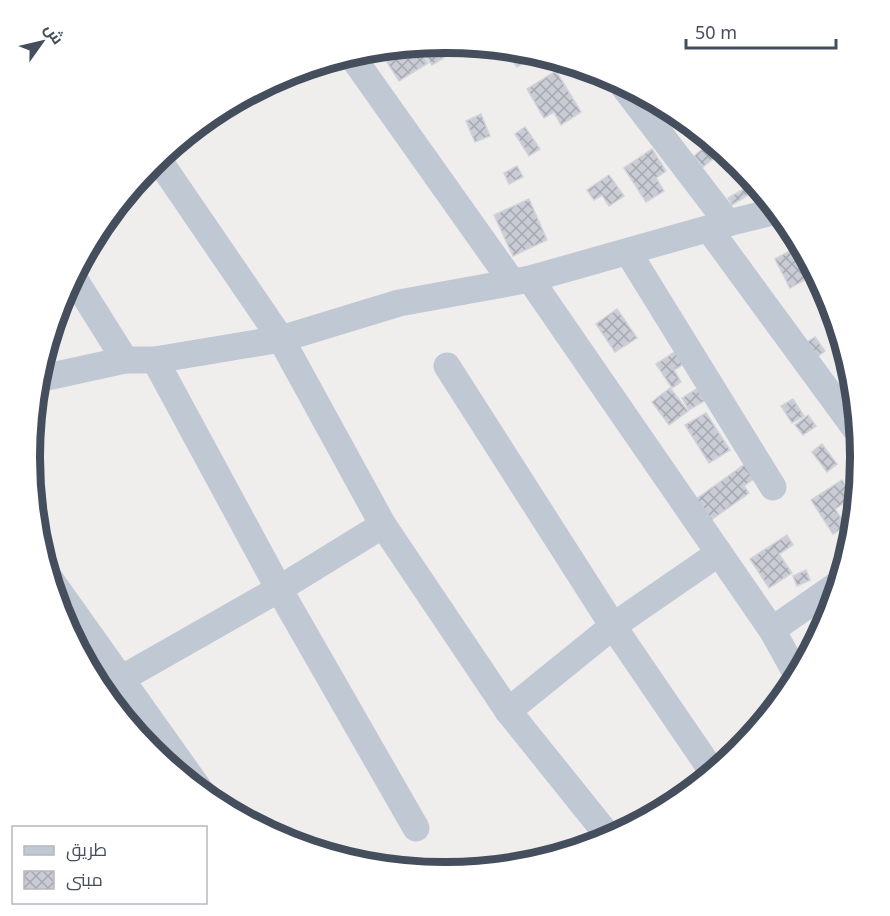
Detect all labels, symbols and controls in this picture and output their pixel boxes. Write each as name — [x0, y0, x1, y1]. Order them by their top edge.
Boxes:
north arrow — [12, 12, 72, 72]
scale bar — [686, 12, 836, 50]
text: ش — [40, 19, 69, 48]
text: 50 m — [695, 20, 737, 44]
legend — [12, 826, 207, 904]
text: طريق — [66, 837, 107, 862]
text: مبنى — [66, 867, 103, 891]

